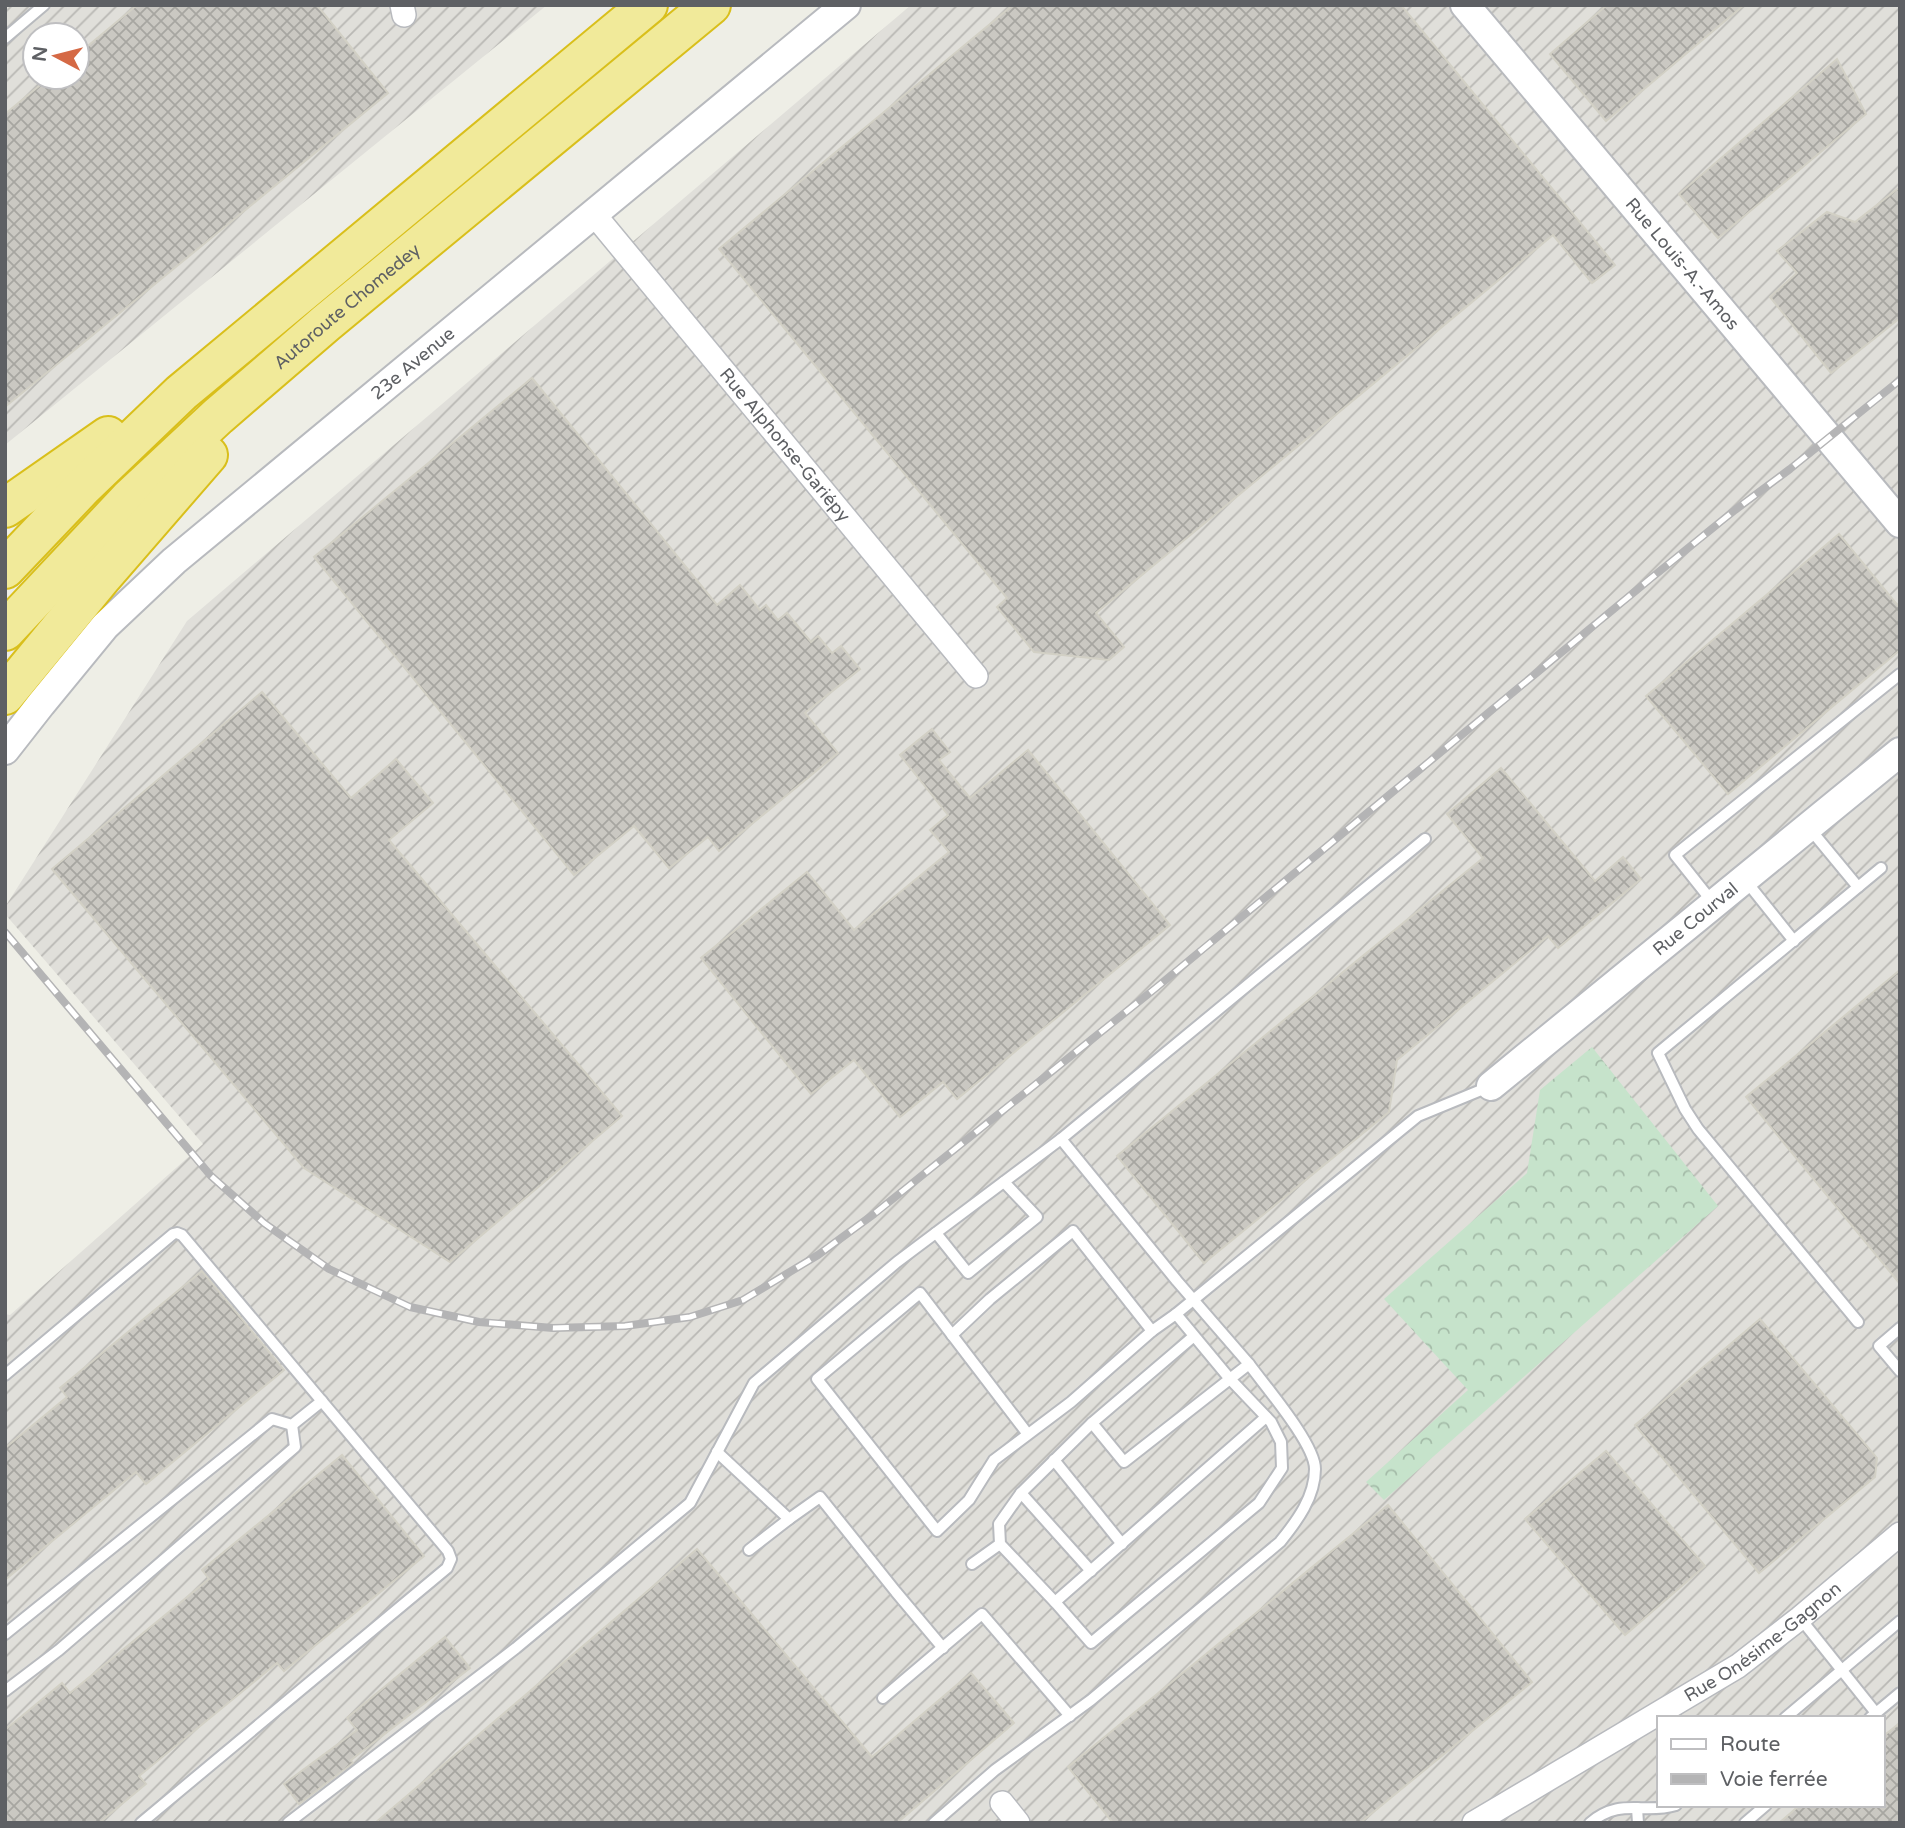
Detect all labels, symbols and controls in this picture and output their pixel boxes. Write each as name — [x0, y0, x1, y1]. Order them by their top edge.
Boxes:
north arrow — [21, 21, 91, 91]
text: N — [28, 45, 52, 63]
street label: Rue Louis-A.-Amos — [1621, 193, 1744, 334]
street label: Autoroute Chomedey — [269, 239, 425, 374]
street label: 23e Avenue — [366, 322, 459, 404]
street label: Rue Alphonse-Gariépy — [715, 363, 855, 527]
street label: Rue Courval — [1648, 878, 1743, 960]
street label: Rue Onésime-Gagnon — [1680, 1577, 1846, 1707]
legend — [1657, 1716, 1884, 1807]
text: Route — [1720, 1732, 1780, 1757]
text: Voie ferrée — [1720, 1767, 1828, 1792]

